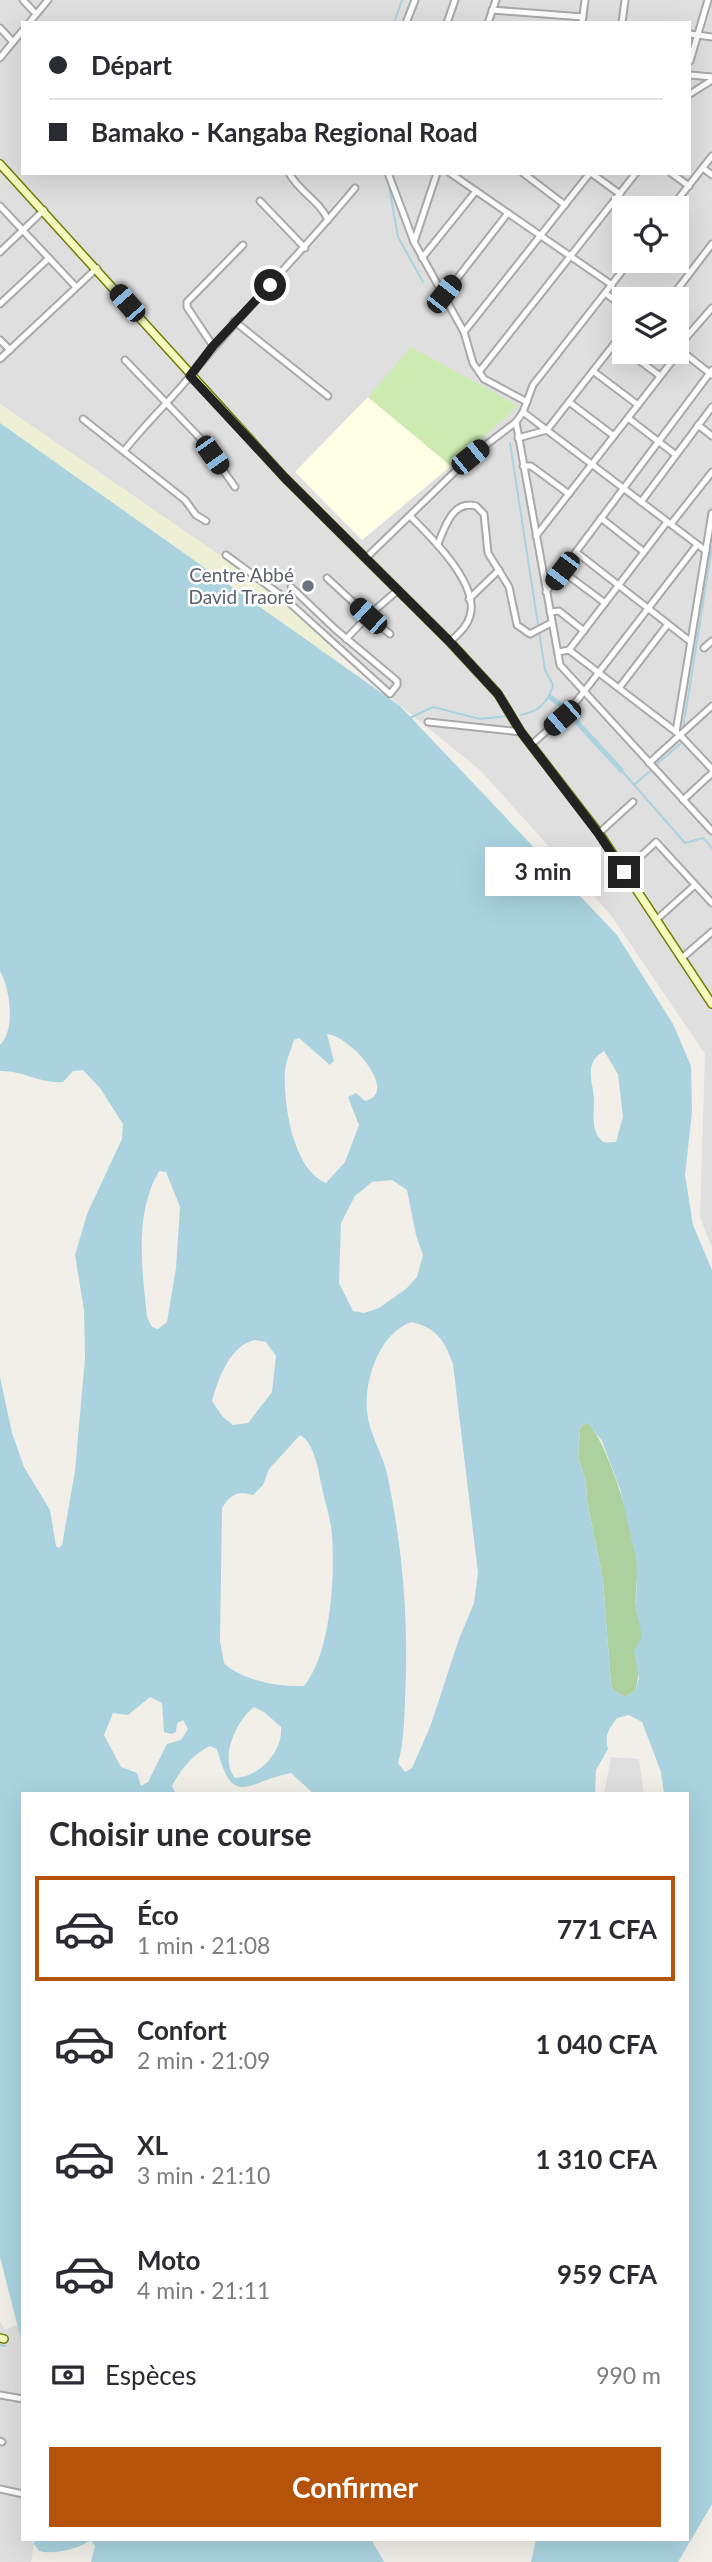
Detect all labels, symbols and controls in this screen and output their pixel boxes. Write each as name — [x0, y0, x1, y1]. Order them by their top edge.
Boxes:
text: Départ — [91, 49, 172, 81]
text: Bamako - Kangaba Regional Road — [91, 116, 478, 148]
map controls — [612, 196, 689, 364]
button: locate — [612, 196, 689, 273]
route start — [254, 269, 286, 301]
car — [423, 271, 466, 317]
car — [106, 280, 149, 326]
button: layers — [612, 287, 689, 364]
car — [192, 432, 233, 478]
car — [448, 436, 493, 478]
car — [541, 548, 584, 594]
place label: Centre Abbé David Traoré — [189, 563, 294, 608]
marker: Centre Abbé David Traoré — [300, 578, 316, 594]
car — [346, 594, 391, 638]
car — [540, 696, 585, 740]
callout: 3 min — [484, 848, 600, 896]
route end — [608, 856, 640, 888]
text: 3 min — [514, 857, 572, 885]
text: Choisir une course — [49, 1814, 312, 1853]
icon: car — [53, 1897, 116, 1960]
text: Éco — [137, 1899, 179, 1931]
text: 771 CFA — [557, 1913, 657, 1945]
text: 1 min · 21:08 — [137, 1931, 270, 1959]
icon: car — [53, 2012, 116, 2075]
text: Confort — [137, 2014, 227, 2046]
text: 1 040 CFA — [536, 2028, 657, 2060]
text: 2 min · 21:09 — [137, 2046, 270, 2074]
icon: car — [53, 2127, 116, 2190]
text: XL — [137, 2129, 168, 2161]
text: 1 310 CFA — [536, 2143, 657, 2175]
text: 3 min · 21:10 — [137, 2161, 270, 2189]
icon: car — [53, 2242, 116, 2305]
text: Moto — [137, 2244, 200, 2276]
text: 959 CFA — [557, 2258, 657, 2290]
text: 4 min · 21:11 — [137, 2276, 270, 2304]
icon: cash — [49, 2356, 87, 2394]
text: Espèces — [105, 2359, 197, 2391]
text: 990 m — [596, 2361, 661, 2389]
button: Confirmer — [49, 2447, 661, 2527]

